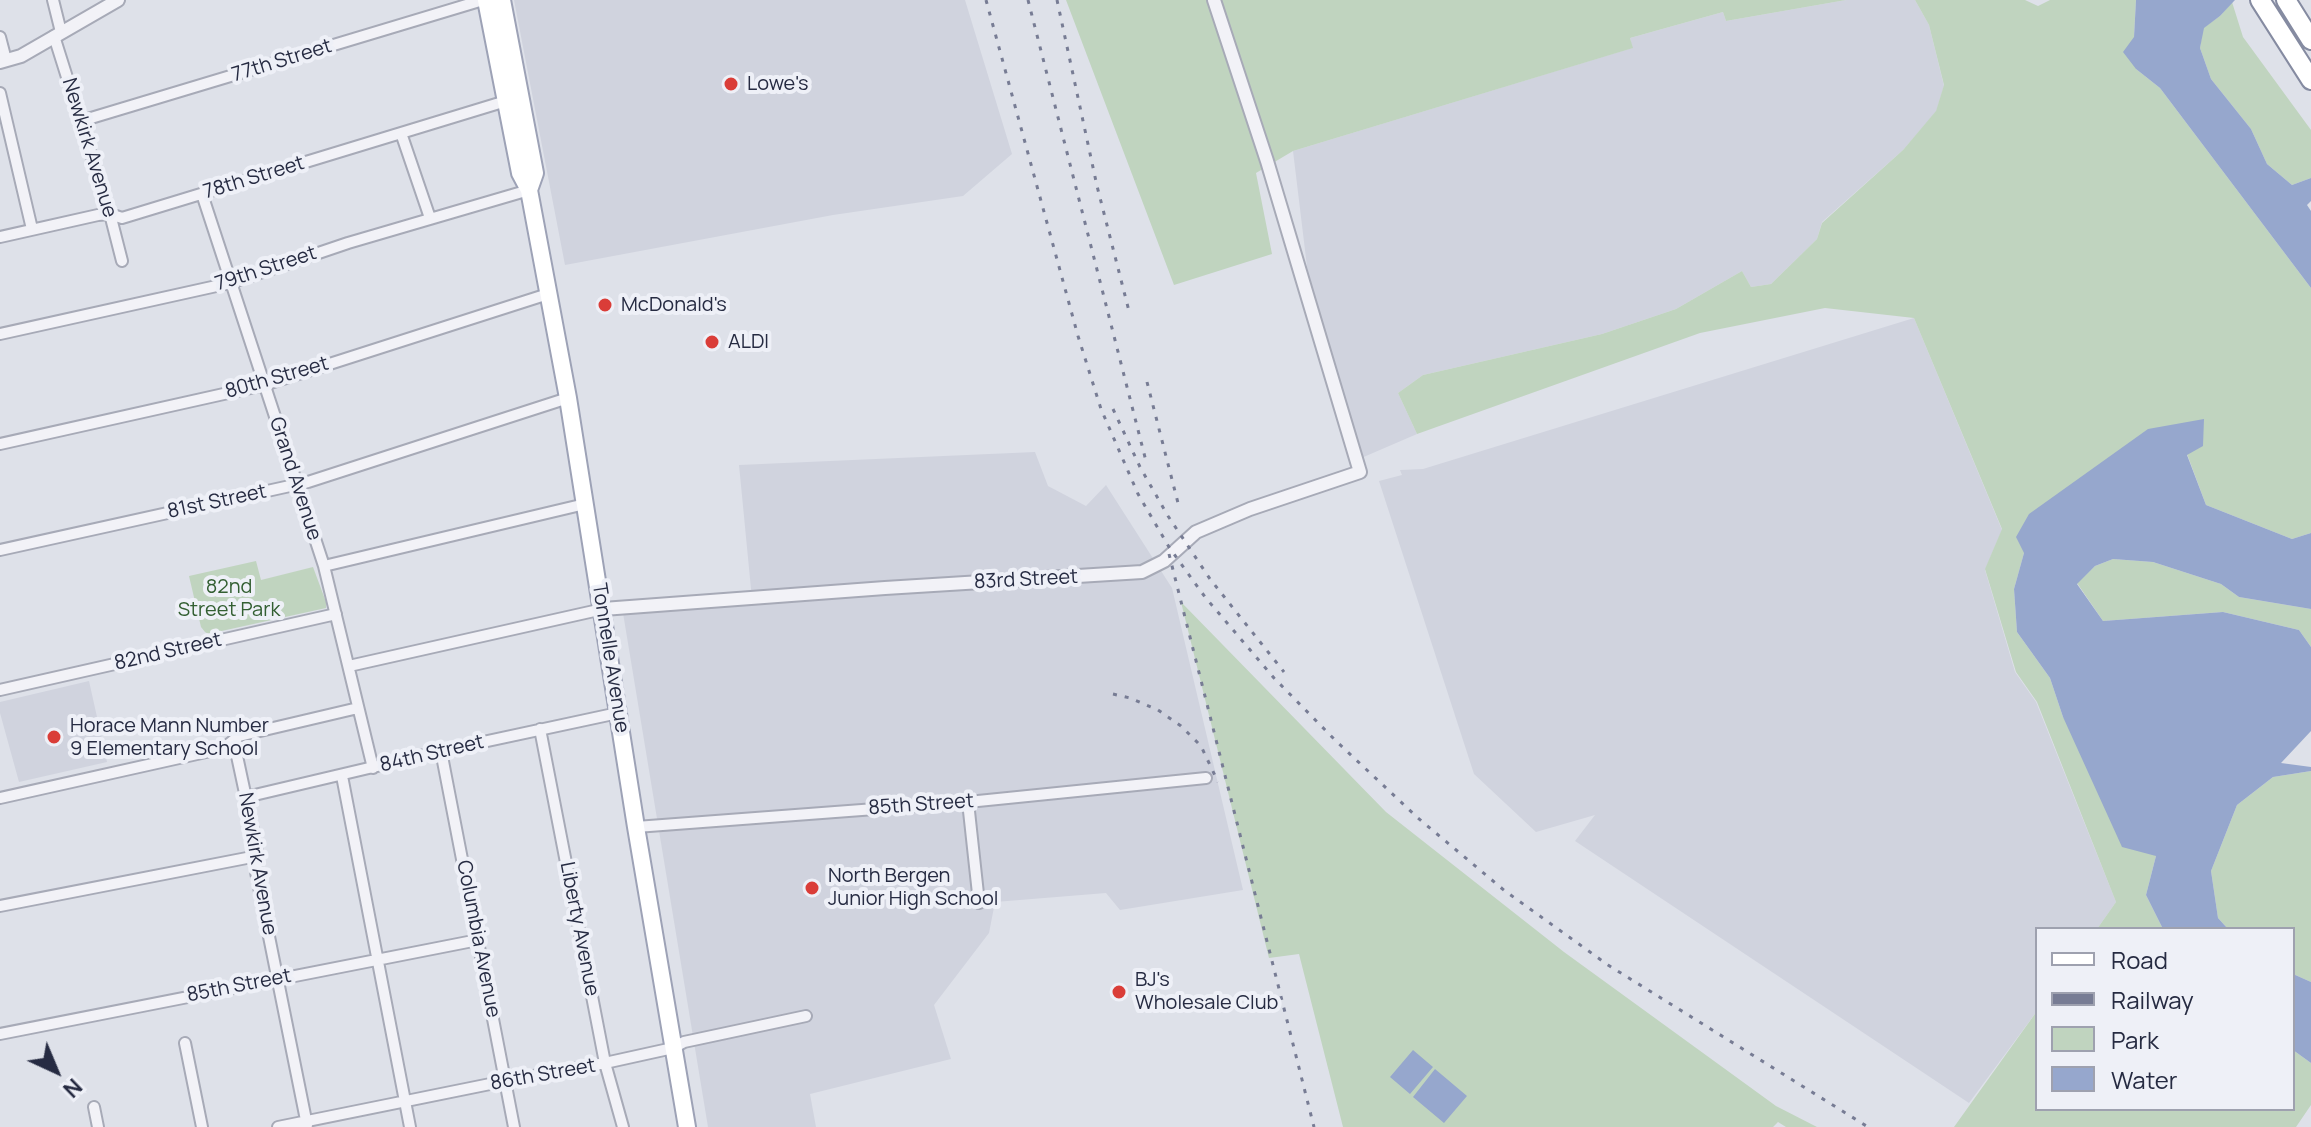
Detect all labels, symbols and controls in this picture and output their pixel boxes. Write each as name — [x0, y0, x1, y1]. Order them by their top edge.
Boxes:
street label: 77th Street — [229, 34, 335, 88]
place label: Lowe's — [747, 72, 808, 96]
street label: Newkirk Avenue — [56, 75, 122, 221]
marker: Lowe's — [722, 75, 740, 93]
street label: 78th Street — [201, 151, 307, 205]
street label: 79th Street — [212, 241, 320, 297]
place label: McDonald's — [621, 293, 727, 317]
marker: McDonald's — [596, 296, 614, 314]
place label: ALDI — [728, 330, 769, 354]
marker: ALDI — [703, 333, 721, 351]
street label: 80th Street — [223, 352, 331, 404]
street label: Grand Avenue — [264, 414, 326, 544]
street label: 81st Street — [165, 480, 269, 524]
street label: 83rd Street — [973, 565, 1079, 595]
park label: 82nd Street Park — [178, 575, 280, 622]
street label: Tonnelle Avenue — [586, 582, 634, 734]
street label: 82nd Street — [112, 628, 224, 676]
place label: Horace Mann Number 9 Elementary School — [70, 714, 269, 761]
marker: Horace Mann Number 9 Elementary School — [45, 728, 63, 746]
street label: 84th Street — [378, 730, 486, 778]
street label: 85th Street — [867, 789, 975, 821]
street label: Newkirk Avenue — [233, 791, 281, 937]
street label: Columbia Avenue — [451, 858, 505, 1020]
street label: Liberty Avenue — [554, 860, 604, 998]
place label: North Bergen Junior High School — [828, 864, 998, 911]
marker: North Bergen Junior High School — [803, 879, 821, 897]
legend — [2035, 927, 2295, 1111]
text: Road — [2111, 943, 2168, 976]
street label: 85th Street — [185, 964, 293, 1008]
place label: BJ's Wholesale Club — [1135, 968, 1278, 1015]
marker: BJ's Wholesale Club — [1110, 983, 1128, 1001]
text: Railway — [2111, 983, 2194, 1016]
text: Park — [2111, 1023, 2159, 1056]
north arrow — [16, 1031, 96, 1111]
street label: 86th Street — [488, 1054, 598, 1096]
text: Water — [2111, 1063, 2178, 1096]
text: N — [57, 1072, 89, 1105]

